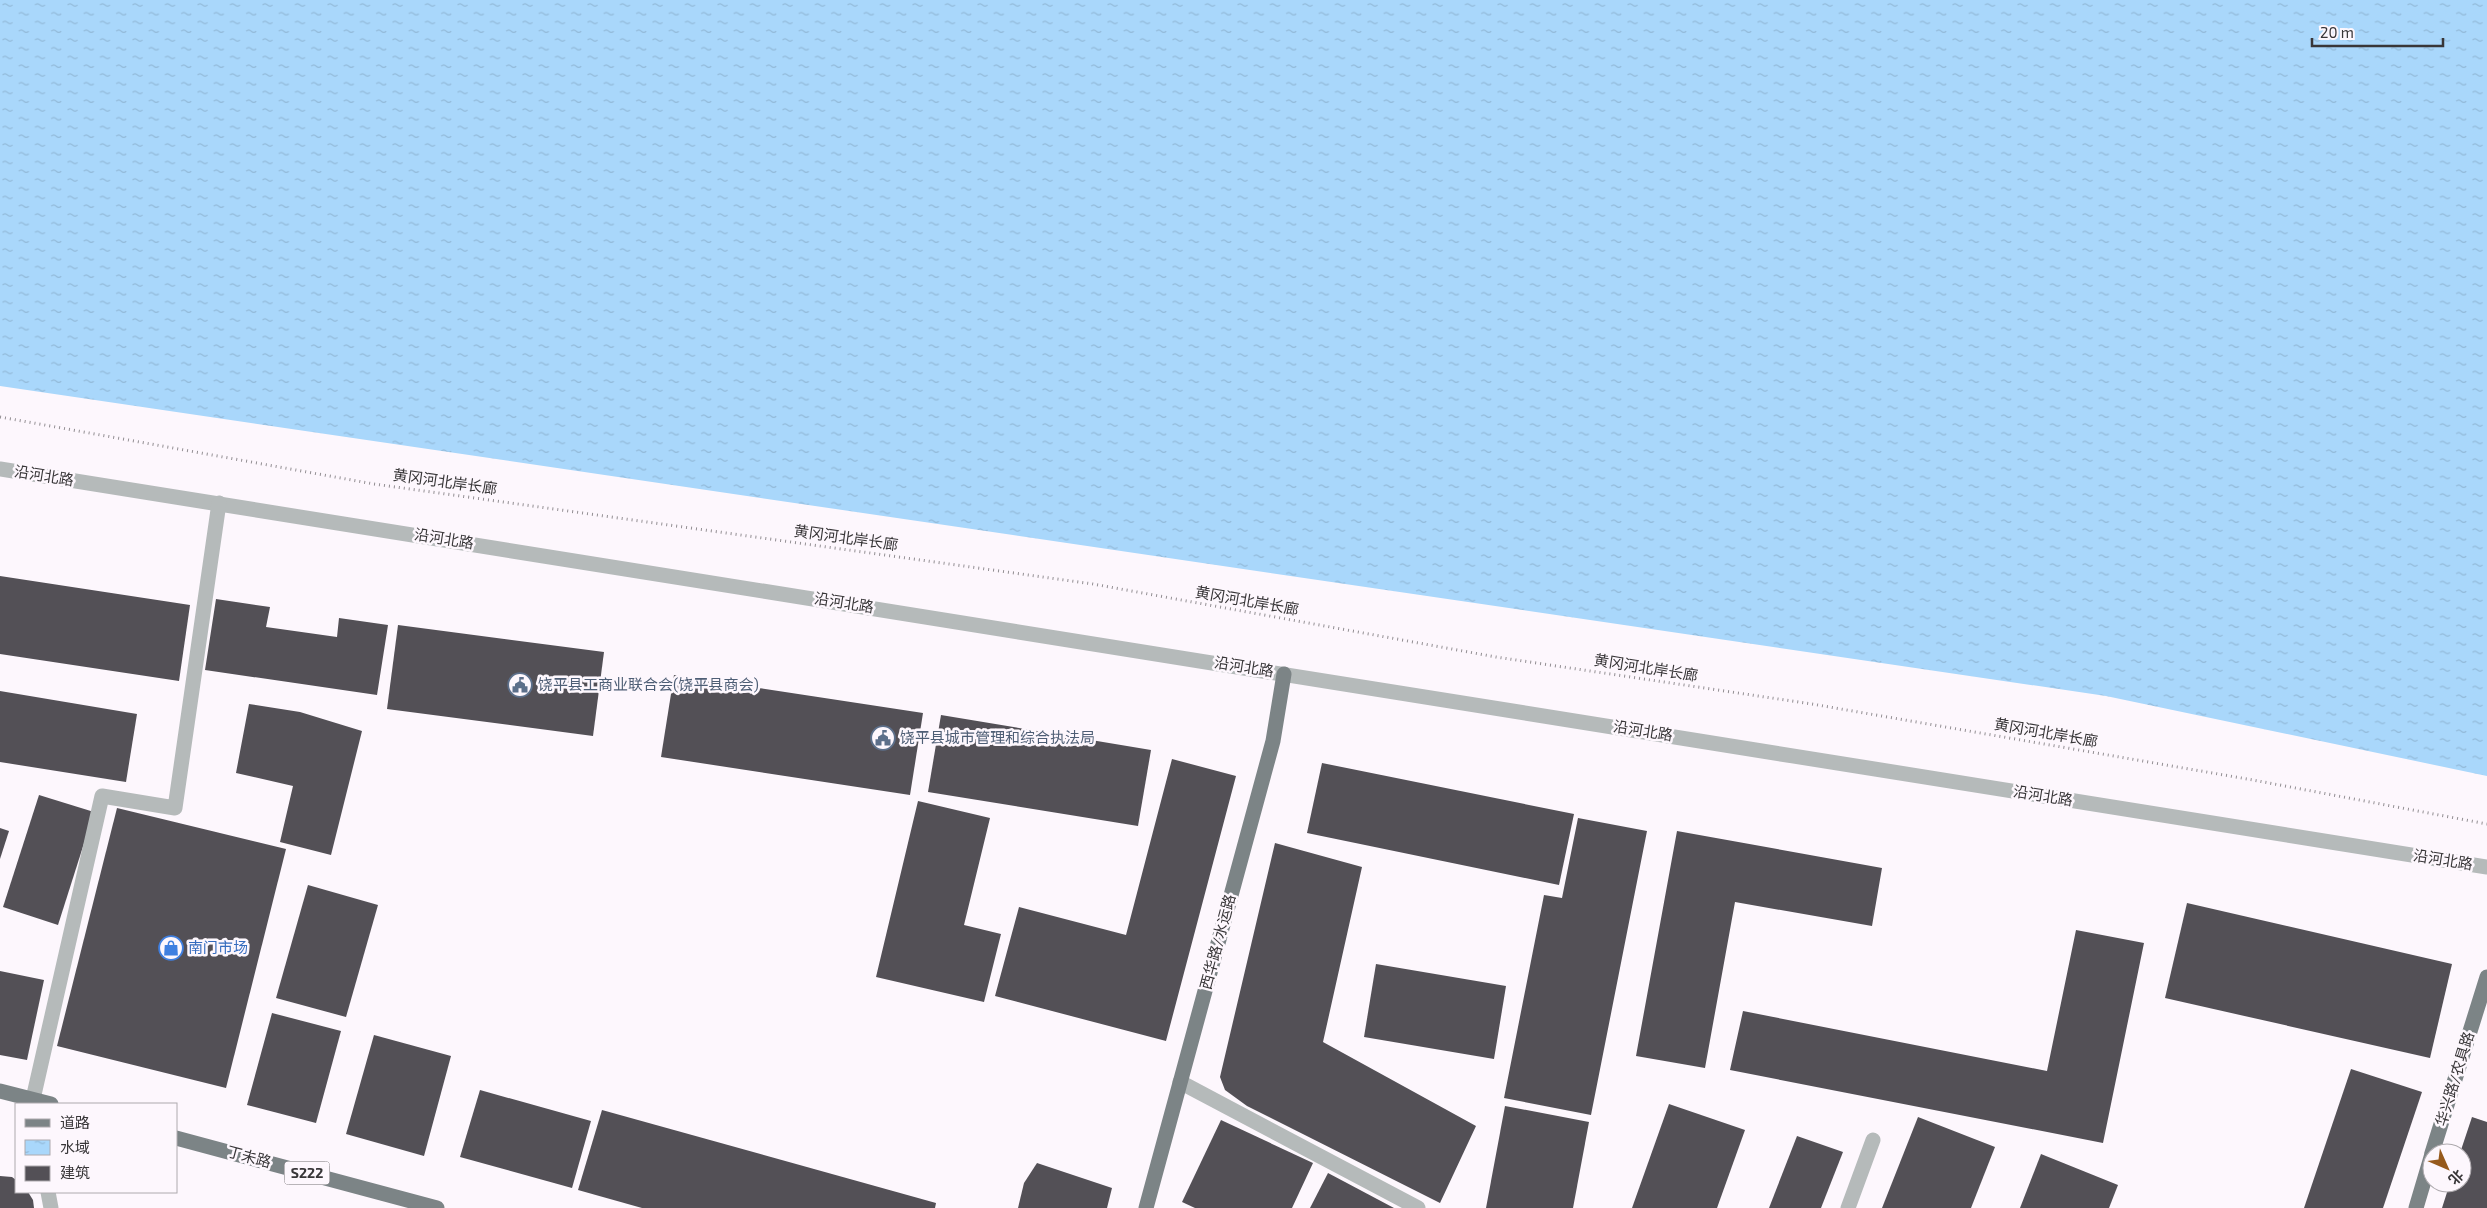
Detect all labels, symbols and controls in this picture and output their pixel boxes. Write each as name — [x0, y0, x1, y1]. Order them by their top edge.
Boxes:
scale bar — [2312, 15, 2443, 47]
text: 20 m — [2320, 23, 2354, 41]
street label: 沿河北路 — [13, 461, 75, 489]
street label: 黄冈河北岸长廊 — [392, 465, 498, 497]
street label: 黄冈河北岸长廊 — [793, 521, 899, 553]
street label: 沿河北路 — [413, 524, 475, 552]
street label: 黄冈河北岸长廊 — [1194, 582, 1300, 618]
street label: 沿河北路 — [813, 588, 875, 616]
street label: 黄冈河北岸长廊 — [1593, 650, 1699, 684]
street label: 沿河北路 — [1213, 652, 1275, 680]
public building icon: 饶平县工商业联合会(饶平县商会) — [507, 672, 533, 698]
place label: 饶平县工商业联合会(饶平县商会) — [538, 675, 759, 693]
street label: 黄冈河北岸长廊 — [1993, 714, 2099, 750]
street label: 沿河北路 — [1612, 716, 1674, 744]
public building icon: 饶平县城市管理和综合执法局 — [870, 725, 896, 751]
place label: 饶平县城市管理和综合执法局 — [900, 728, 1095, 746]
street label: 沿河北路 — [2012, 781, 2074, 809]
street label: 沿河北路 — [2412, 845, 2474, 873]
street label: 西华路/水运路 — [1196, 892, 1238, 991]
shop icon: 南门市场 — [158, 935, 184, 961]
place label: 南门市场 — [188, 938, 248, 956]
street label: 华兴路/农具路 — [2431, 1029, 2477, 1128]
legend — [15, 1103, 178, 1193]
text: 道路 — [60, 1113, 90, 1131]
text: 水域 — [60, 1138, 90, 1156]
street label: 丁未路 — [225, 1142, 273, 1171]
north arrow — [2422, 1143, 2472, 1193]
road number: S222 — [284, 1162, 330, 1184]
text: 建筑 — [60, 1163, 90, 1181]
text: 北 — [2446, 1167, 2468, 1189]

